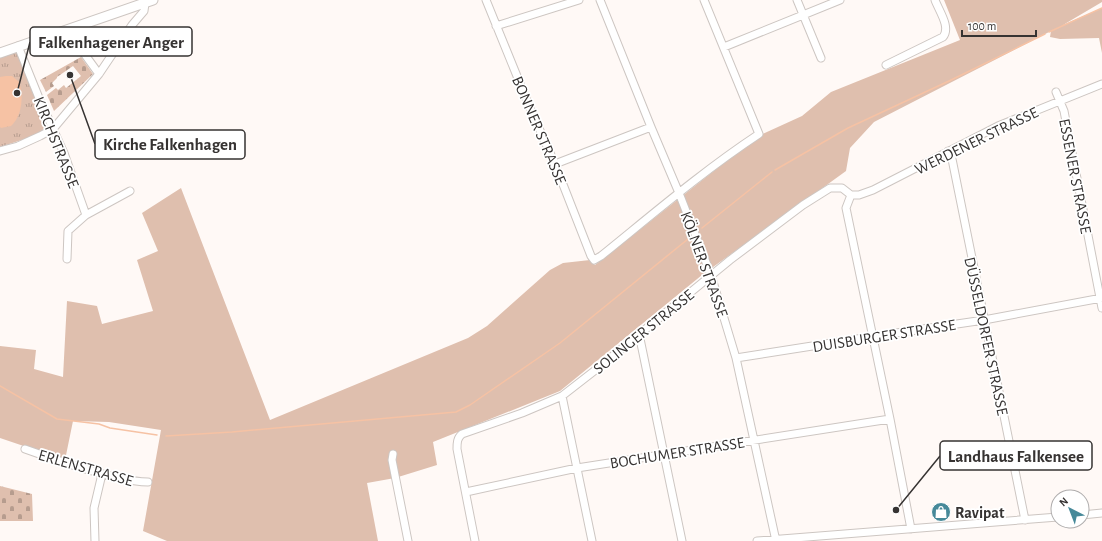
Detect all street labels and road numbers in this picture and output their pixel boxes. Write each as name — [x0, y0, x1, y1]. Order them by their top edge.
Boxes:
street label: BONNER STRASSE — [509, 74, 569, 187]
street label: KIRCHSTRASSE — [30, 94, 82, 191]
street label: WERDENER STRASSE — [912, 104, 1041, 178]
street label: ESSENER STRASSE — [1056, 117, 1094, 235]
street label: KÖLNER STRASSE — [677, 209, 733, 320]
street label: DÜSSELDORFER STRASSE — [961, 255, 1013, 417]
street label: SOLINGER STRASSE — [590, 286, 697, 377]
street label: DUISBURGER STRASSE — [812, 317, 957, 355]
street label: BOCHUMER STRASSE — [609, 434, 746, 472]
street label: ERLENSTRASSE — [36, 447, 135, 489]

